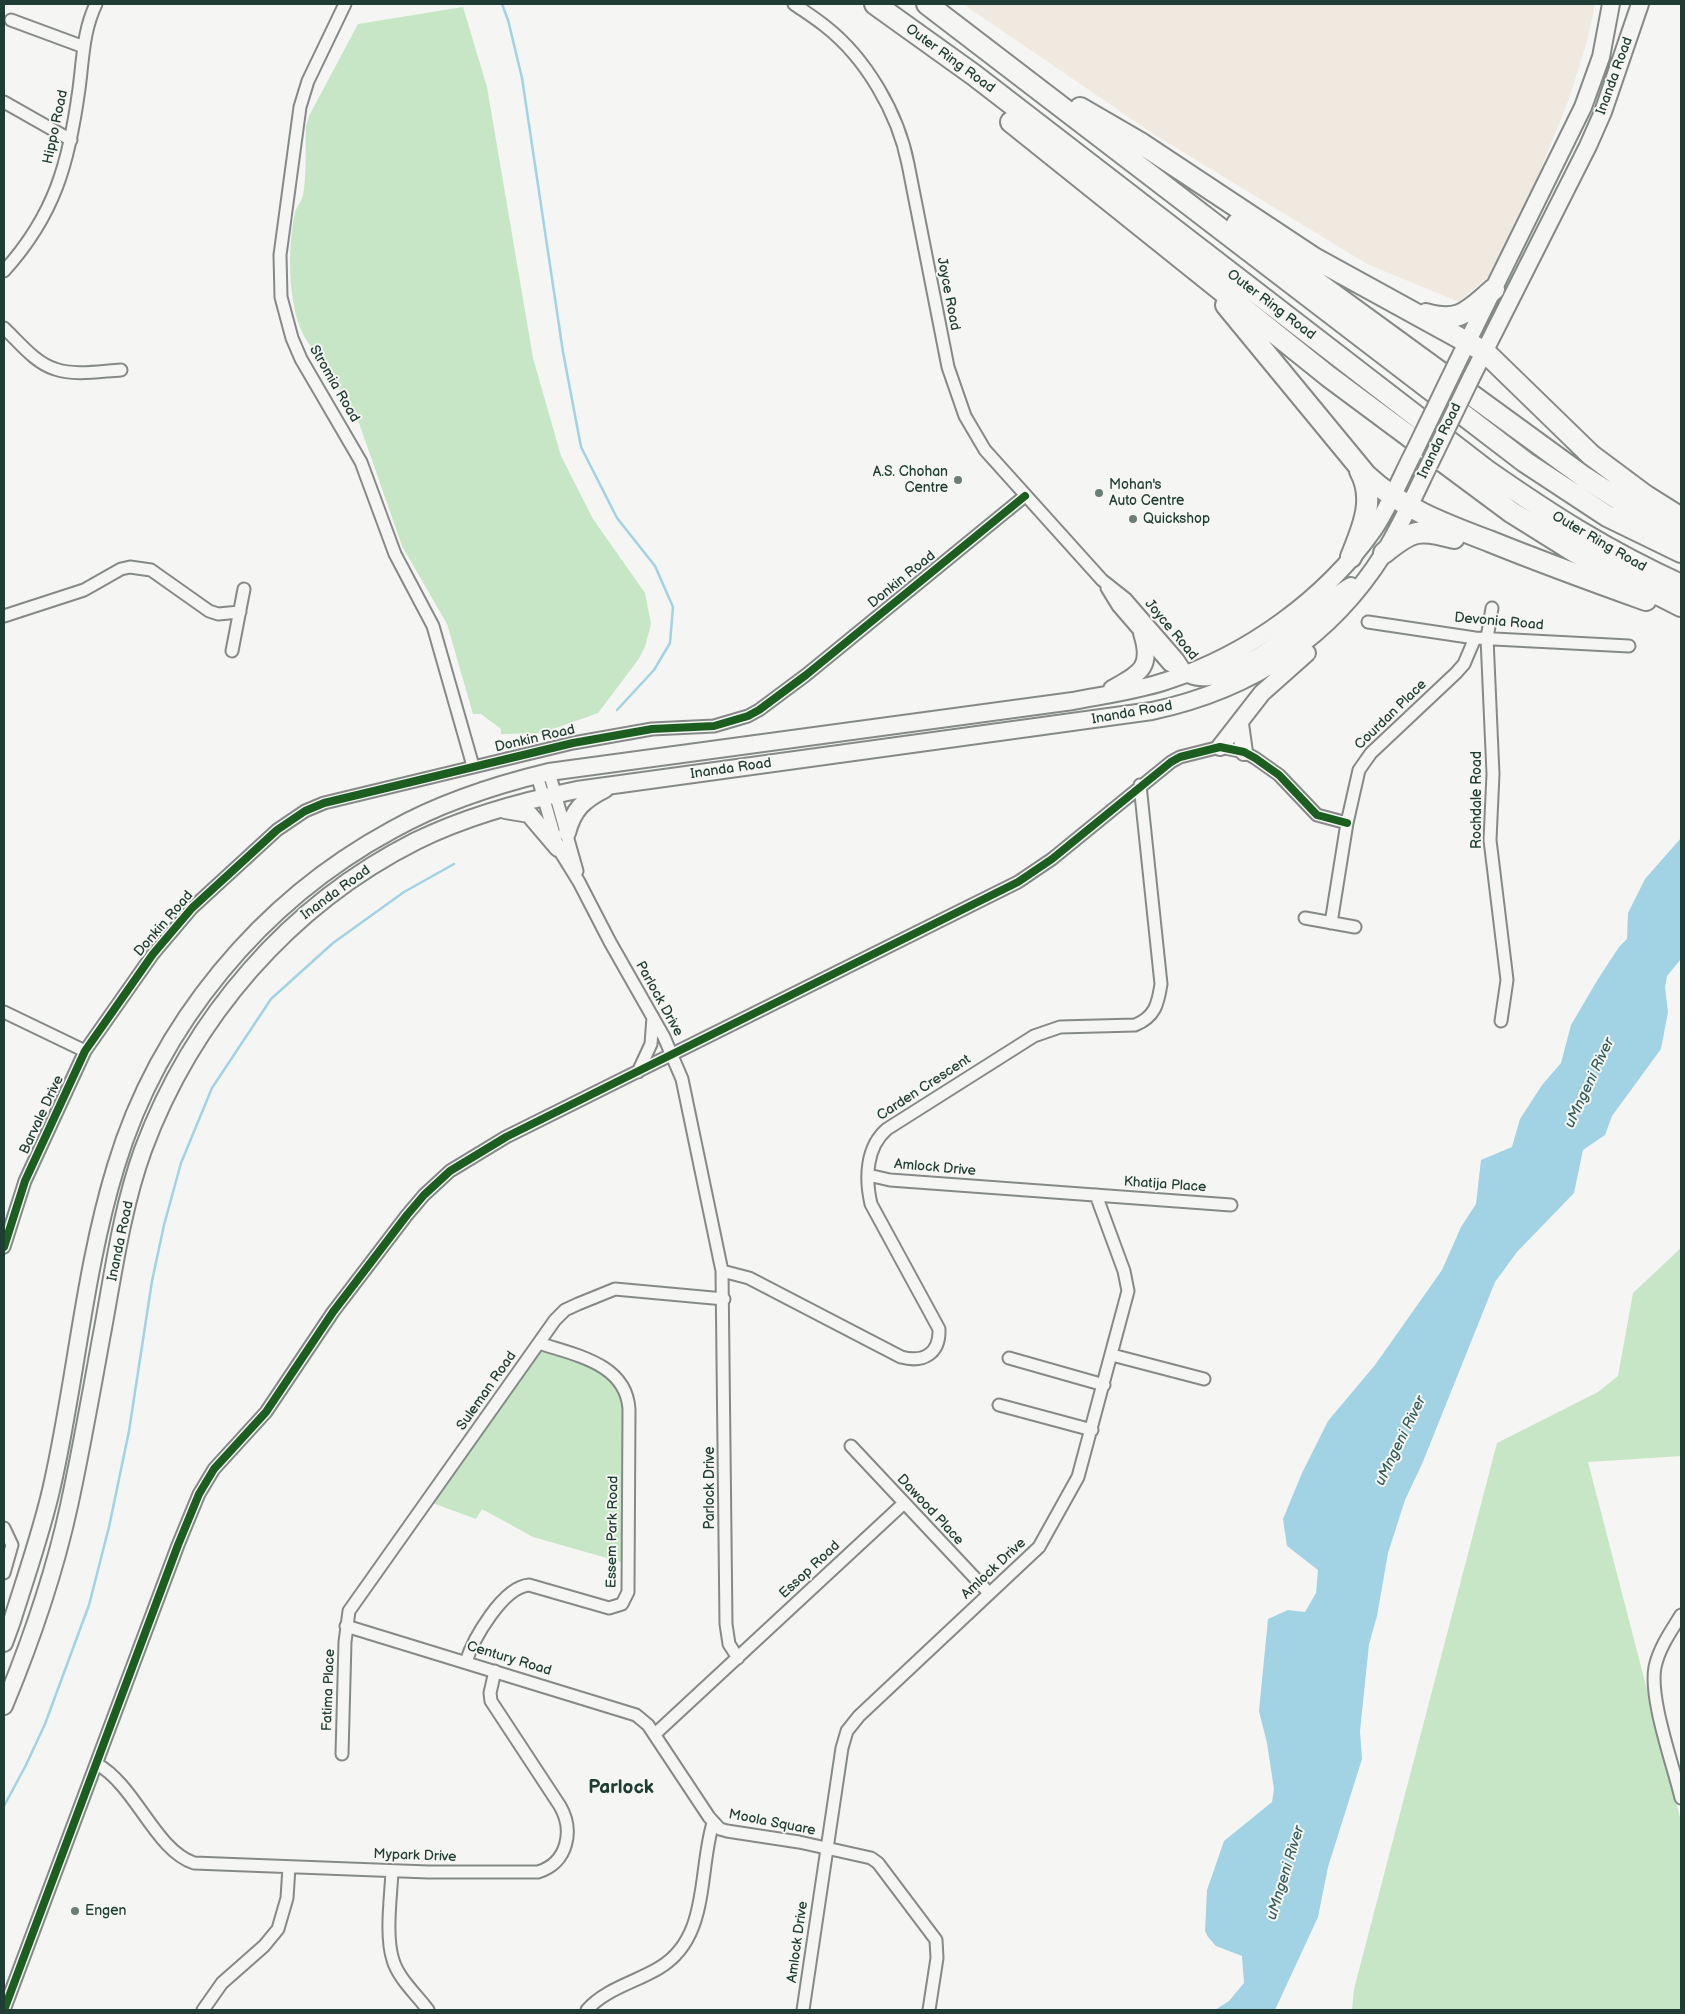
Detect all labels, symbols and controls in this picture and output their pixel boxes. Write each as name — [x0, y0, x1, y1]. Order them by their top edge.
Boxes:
street label: Outer Ring Road — [902, 21, 998, 97]
street label: Inanda Road — [1593, 35, 1637, 117]
street label: Hippo Road — [40, 88, 72, 166]
street label: Joyce Road — [933, 256, 963, 332]
street label: Outer Ring Road — [1223, 266, 1319, 344]
street label: Stromia Road — [305, 343, 363, 425]
street label: Inanda Road — [1415, 401, 1465, 481]
place label: A.S. Chohan Centre — [873, 464, 948, 497]
marker: A.S. Chohan Centre — [952, 474, 964, 486]
place label: Mohan's Auto Centre — [1109, 477, 1184, 510]
marker: Mohan's Auto Centre — [1093, 487, 1105, 499]
street label: Outer Ring Road — [1549, 508, 1649, 576]
place label: Quickshop — [1143, 511, 1210, 527]
marker: Quickshop — [1127, 513, 1139, 525]
street label: Donkin Road — [865, 548, 939, 612]
street label: Joyce Road — [1141, 596, 1201, 664]
street label: Devonia Road — [1454, 610, 1544, 634]
street label: Courdan Place — [1352, 676, 1430, 754]
street label: Inanda Road — [1090, 698, 1174, 728]
street label: Donkin Road — [493, 722, 577, 756]
street label: Rochdale Road — [1469, 751, 1485, 849]
street label: Inanda Road — [689, 755, 773, 783]
street label: Inanda Road — [298, 862, 374, 924]
street label: Donkin Road — [131, 888, 197, 960]
street label: Parlock Drive — [631, 959, 687, 1039]
water label: uMngeni River — [1561, 1035, 1619, 1131]
street label: Carden Crescent — [874, 1051, 974, 1125]
street label: Barvale Drive — [16, 1073, 68, 1157]
street label: Amlock Drive — [893, 1156, 977, 1180]
street label: Khatija Place — [1123, 1174, 1207, 1196]
street label: Inanda Road — [104, 1199, 138, 1283]
street label: Suleman Road — [454, 1348, 520, 1434]
water label: uMngeni River — [1372, 1393, 1430, 1489]
street label: Parlock Drive — [702, 1446, 718, 1530]
street label: Dawood Place — [893, 1471, 967, 1549]
street label: Essem Park Road — [604, 1476, 622, 1588]
street label: Amlock Drive — [958, 1535, 1030, 1603]
street label: Essop Road — [776, 1538, 844, 1602]
street label: Century Road — [465, 1638, 553, 1680]
street label: Fatima Place — [319, 1649, 339, 1731]
district label: Parlock — [588, 1777, 654, 1799]
street label: Moola Square — [727, 1806, 817, 1840]
water label: uMngeni River — [1263, 1824, 1309, 1922]
street label: Mypark Drive — [373, 1846, 457, 1866]
street label: Amlock Drive — [784, 1900, 812, 1984]
place label: Engen — [85, 1903, 126, 1919]
marker: Engen — [69, 1905, 81, 1917]

